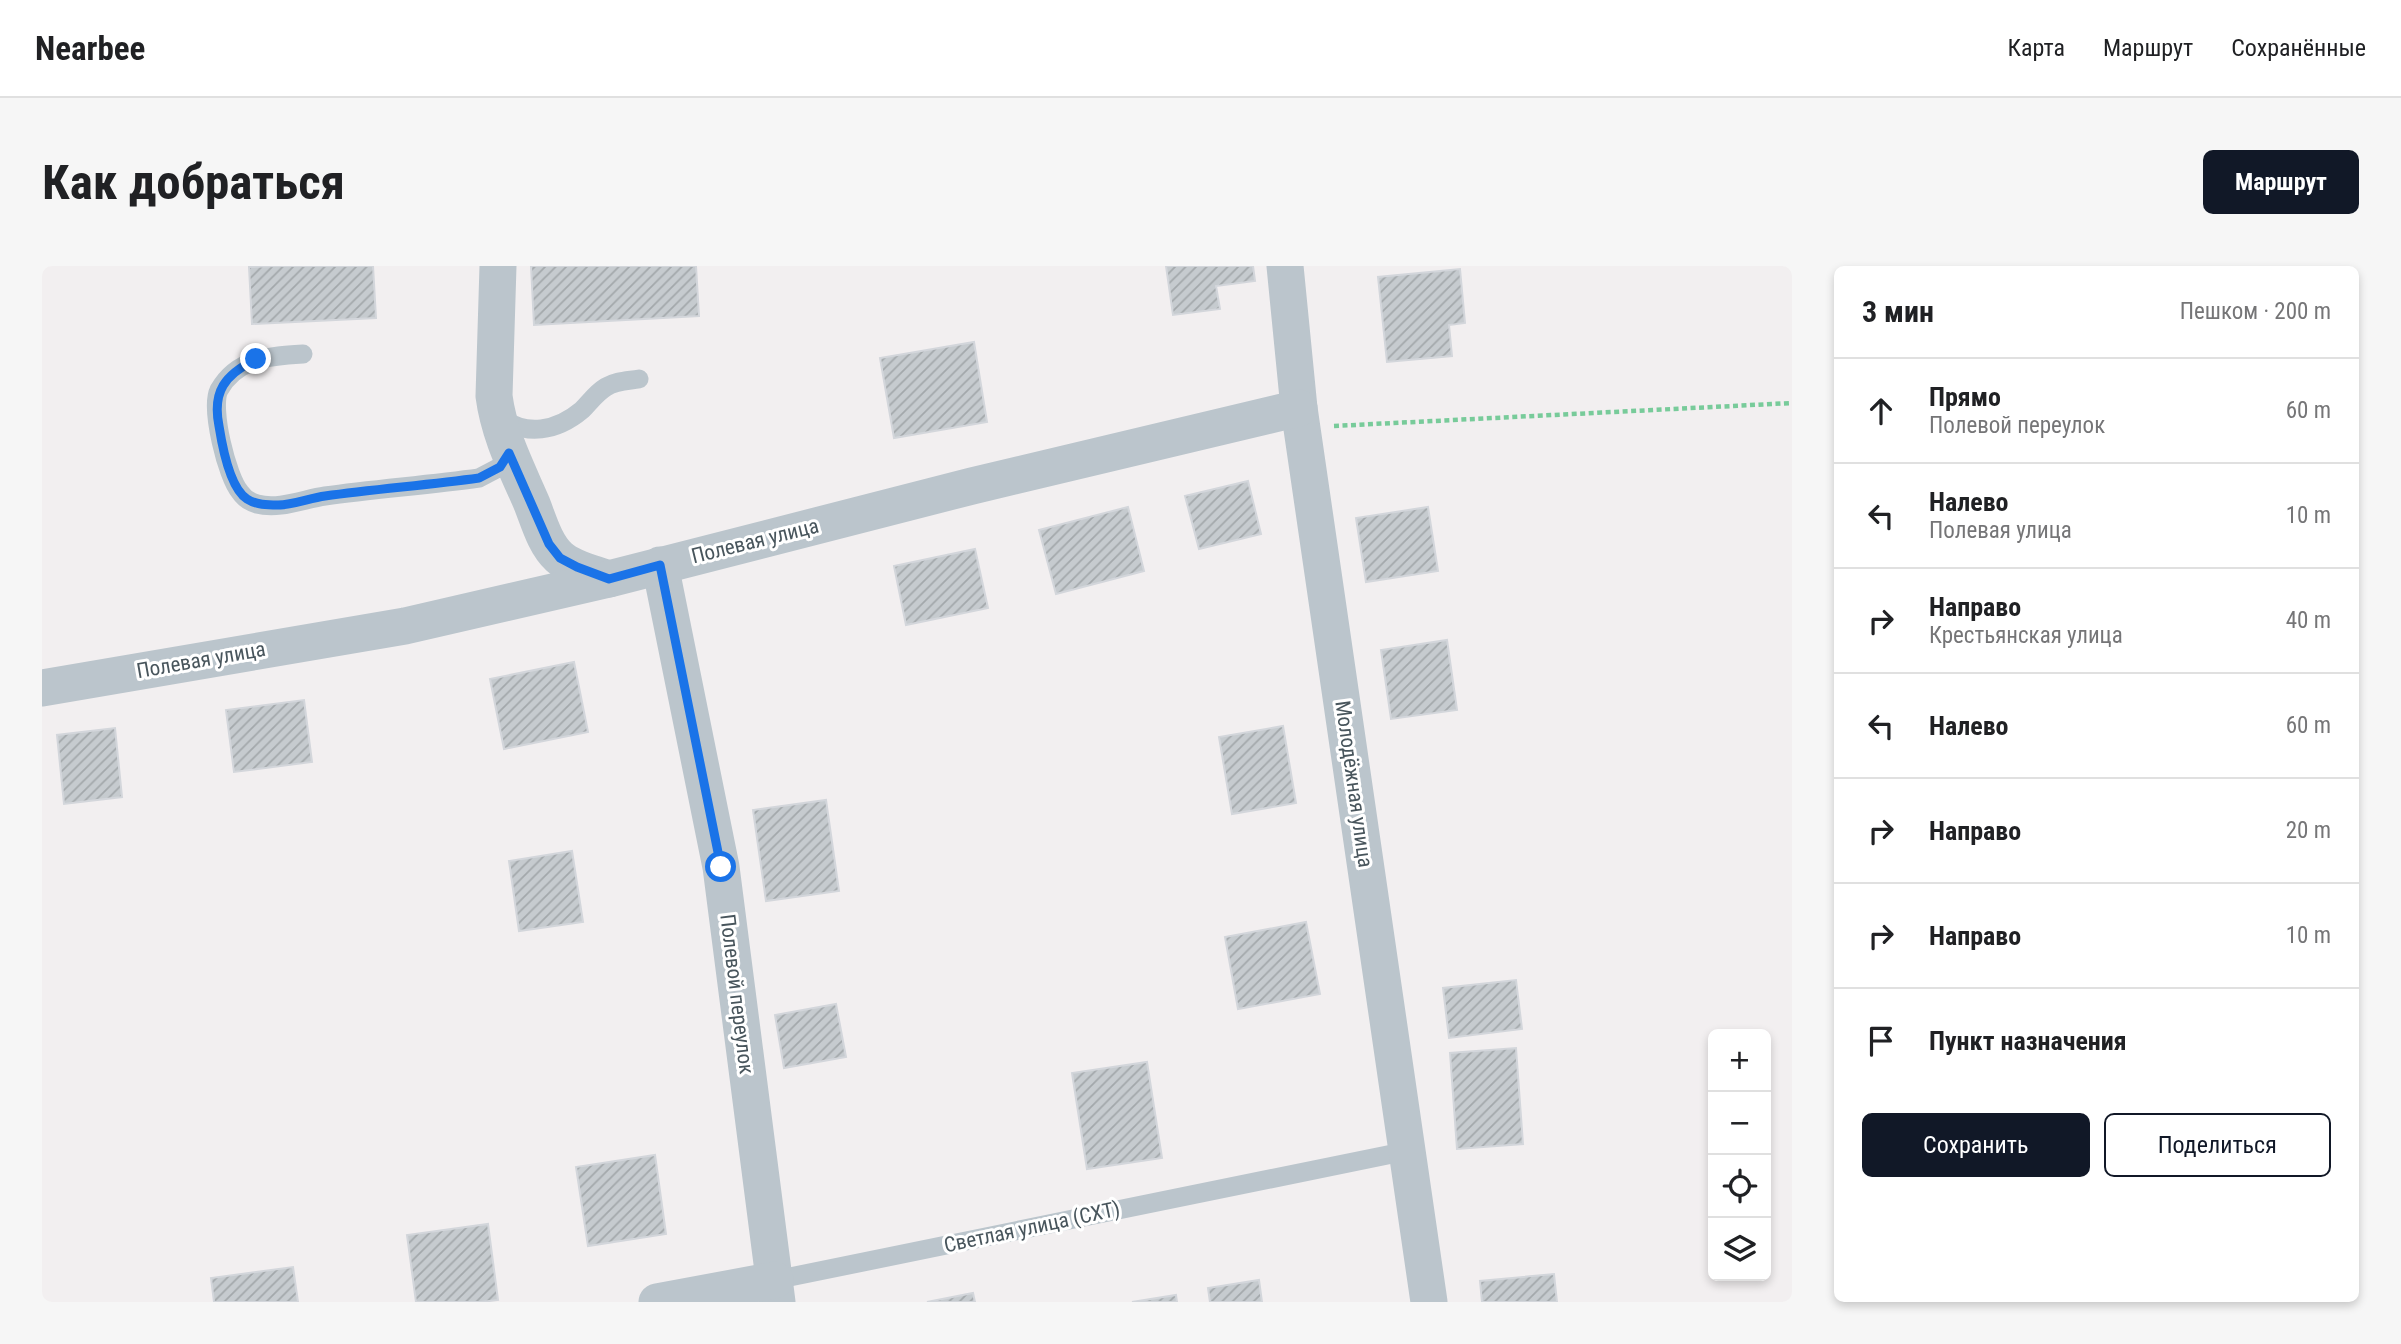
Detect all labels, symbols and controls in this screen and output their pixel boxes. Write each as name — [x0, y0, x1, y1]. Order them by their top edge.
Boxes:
text: Nearbee — [35, 29, 145, 68]
text: Карта — [2008, 34, 2065, 62]
text: Маршрут — [2103, 34, 2193, 62]
text: Сохранённые — [2231, 34, 2366, 62]
button: Маршрут — [2203, 150, 2359, 214]
text: Как добраться — [42, 154, 345, 211]
text: 3 мин — [1862, 294, 1934, 329]
text: Пешком · 200 m — [2180, 298, 2331, 325]
route end — [240, 343, 271, 374]
text: Прямо — [1929, 382, 2001, 412]
icon: ahead — [1862, 392, 1900, 430]
text: 60 m — [2286, 397, 2331, 424]
text: Полевой переулок — [1929, 412, 2105, 439]
text: Налево — [1929, 487, 2009, 517]
icon: left — [1862, 497, 1900, 535]
text: 10 m — [2286, 502, 2331, 529]
street label: Полевая улица — [689, 514, 821, 568]
text: Полевая улица — [1929, 517, 2072, 544]
text: Направо — [1929, 592, 2021, 622]
icon: right — [1862, 602, 1900, 640]
text: 40 m — [2286, 607, 2331, 634]
text: Крестьянская улица — [1929, 622, 2123, 649]
street label: Полевая улица — [135, 637, 267, 683]
street label: Молодёжная улица — [1330, 699, 1378, 869]
icon: left — [1862, 707, 1900, 745]
text: Налево — [1929, 711, 2009, 741]
text: 60 m — [2286, 712, 2331, 739]
icon: right — [1862, 812, 1900, 850]
text: Направо — [1929, 816, 2021, 846]
text: 20 m — [2286, 817, 2331, 844]
route start — [705, 851, 736, 882]
street label: Полевой переулок — [715, 913, 759, 1075]
icon: right — [1862, 917, 1900, 955]
text: Направо — [1929, 921, 2021, 951]
text: 10 m — [2286, 922, 2331, 949]
icon: arrive — [1862, 1022, 1900, 1060]
text: Пункт назначения — [1929, 1026, 2127, 1056]
map controls — [1708, 1029, 1771, 1281]
button: + — [1708, 1029, 1771, 1092]
button: − — [1708, 1092, 1771, 1155]
button: Сохранить — [1862, 1113, 2090, 1177]
button: Поделиться — [2104, 1113, 2331, 1177]
button: locate — [1708, 1155, 1771, 1218]
street label: Светлая улица (СХТ) — [942, 1197, 1122, 1257]
button: layers — [1708, 1218, 1771, 1281]

